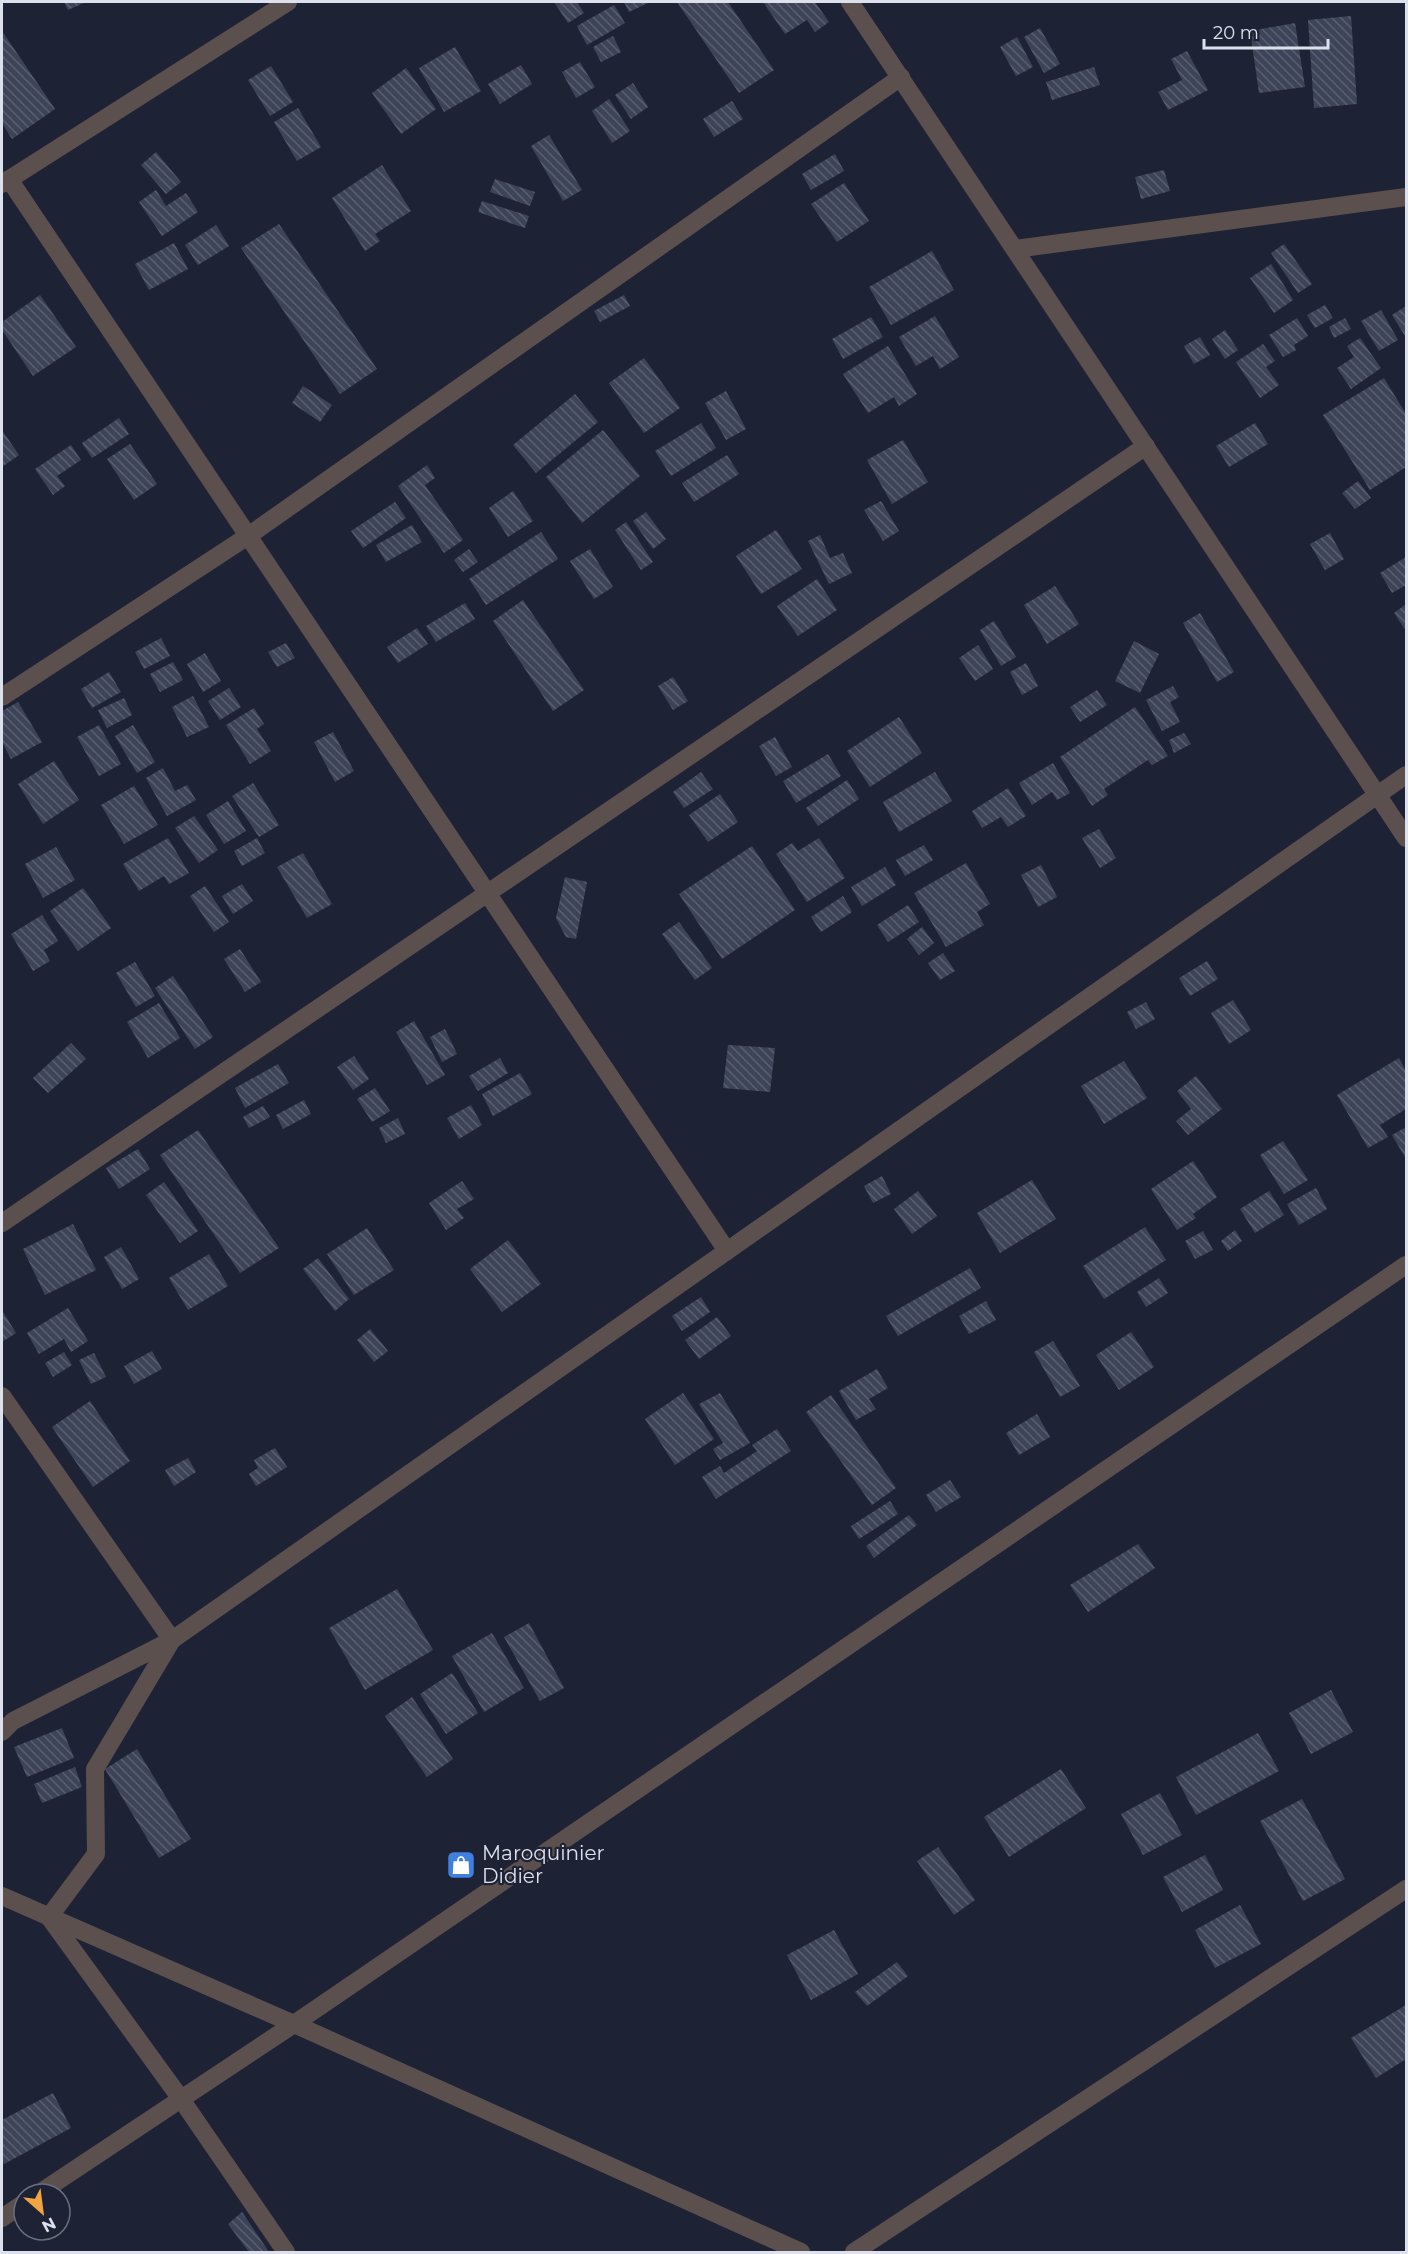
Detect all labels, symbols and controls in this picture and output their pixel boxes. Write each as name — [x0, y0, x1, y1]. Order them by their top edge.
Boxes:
scale bar — [1204, 12, 1328, 50]
text: 20 m — [1213, 22, 1259, 44]
place label: Maroquinier Didier — [482, 1841, 605, 1888]
shop icon: Maroquinier Didier — [445, 1849, 477, 1881]
north arrow — [12, 2182, 72, 2242]
text: N — [39, 2213, 59, 2236]

